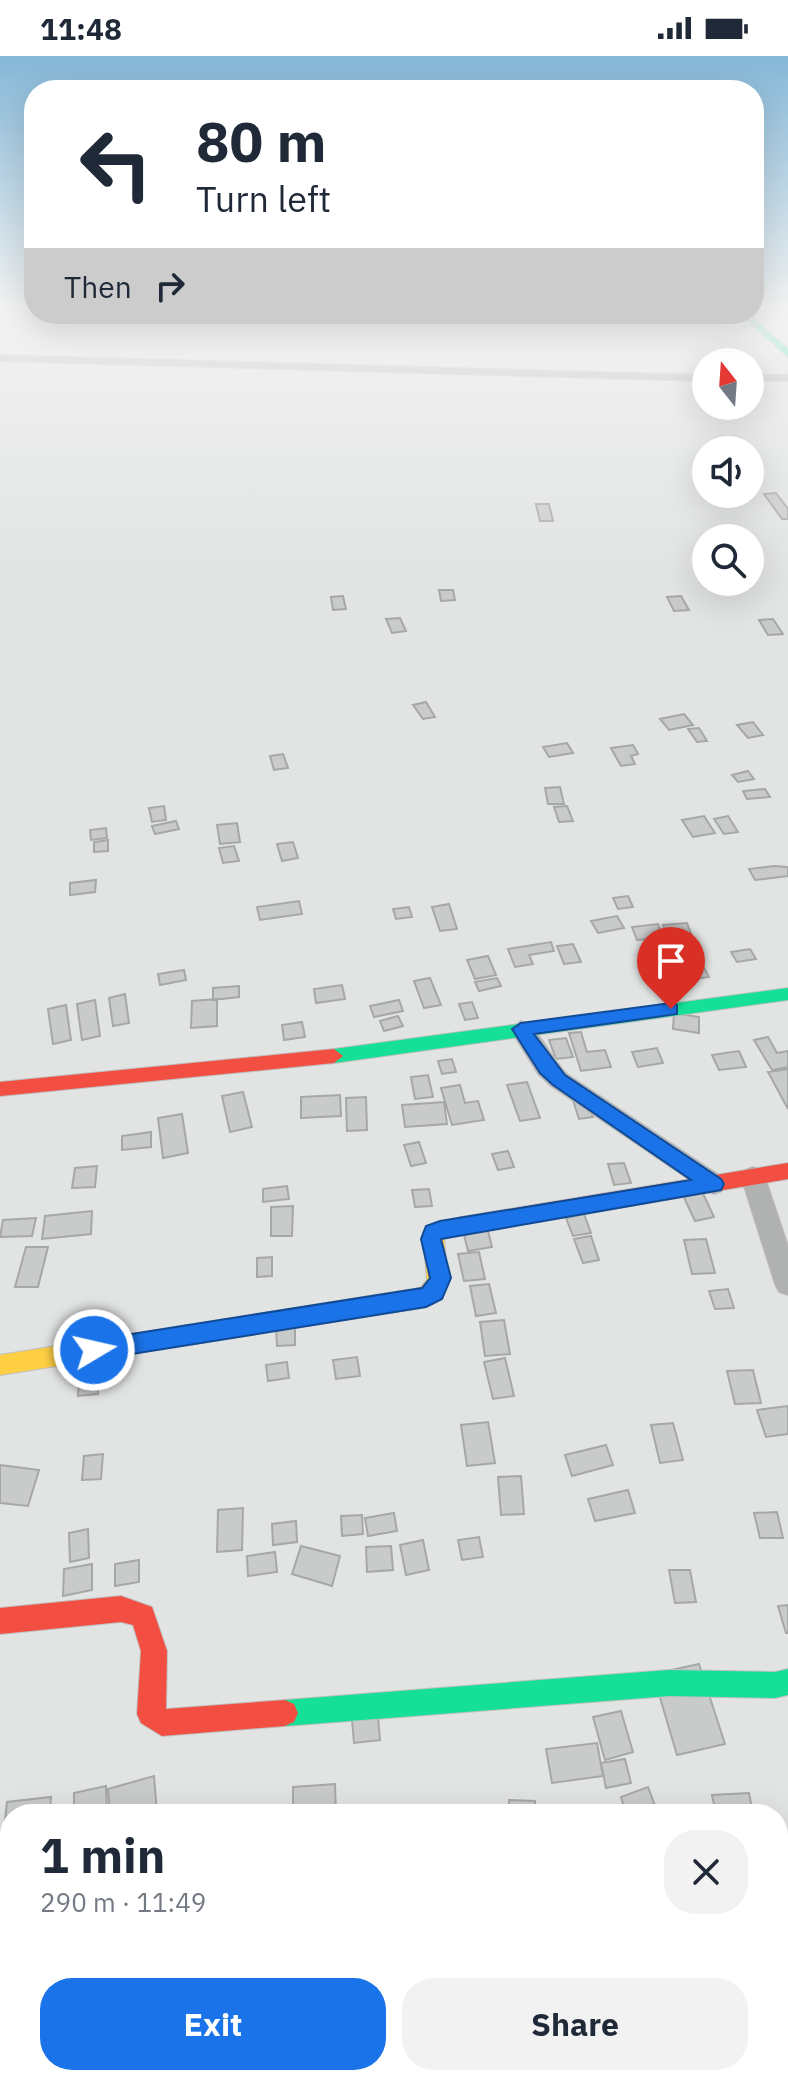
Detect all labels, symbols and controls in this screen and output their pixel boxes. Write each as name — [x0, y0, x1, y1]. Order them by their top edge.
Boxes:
text: 11:48 — [40, 9, 122, 48]
text: 80 m — [196, 105, 326, 177]
icon: left — [64, 112, 168, 216]
text: Turn left — [196, 175, 331, 222]
icon: right — [148, 264, 192, 308]
text: Then — [64, 267, 132, 306]
north arrow — [692, 348, 764, 420]
map controls — [692, 348, 764, 596]
button: sound — [692, 436, 764, 508]
button: search — [692, 524, 764, 596]
pin — [637, 927, 705, 1009]
icon: arrive — [649, 939, 693, 983]
position arrow — [52, 1308, 136, 1392]
text: 1 min — [40, 1824, 165, 1886]
button: close — [664, 1830, 748, 1914]
text: 290 m · 11:49 — [40, 1885, 206, 1919]
button: Exit — [40, 1978, 386, 2070]
button: Share — [402, 1978, 748, 2070]

